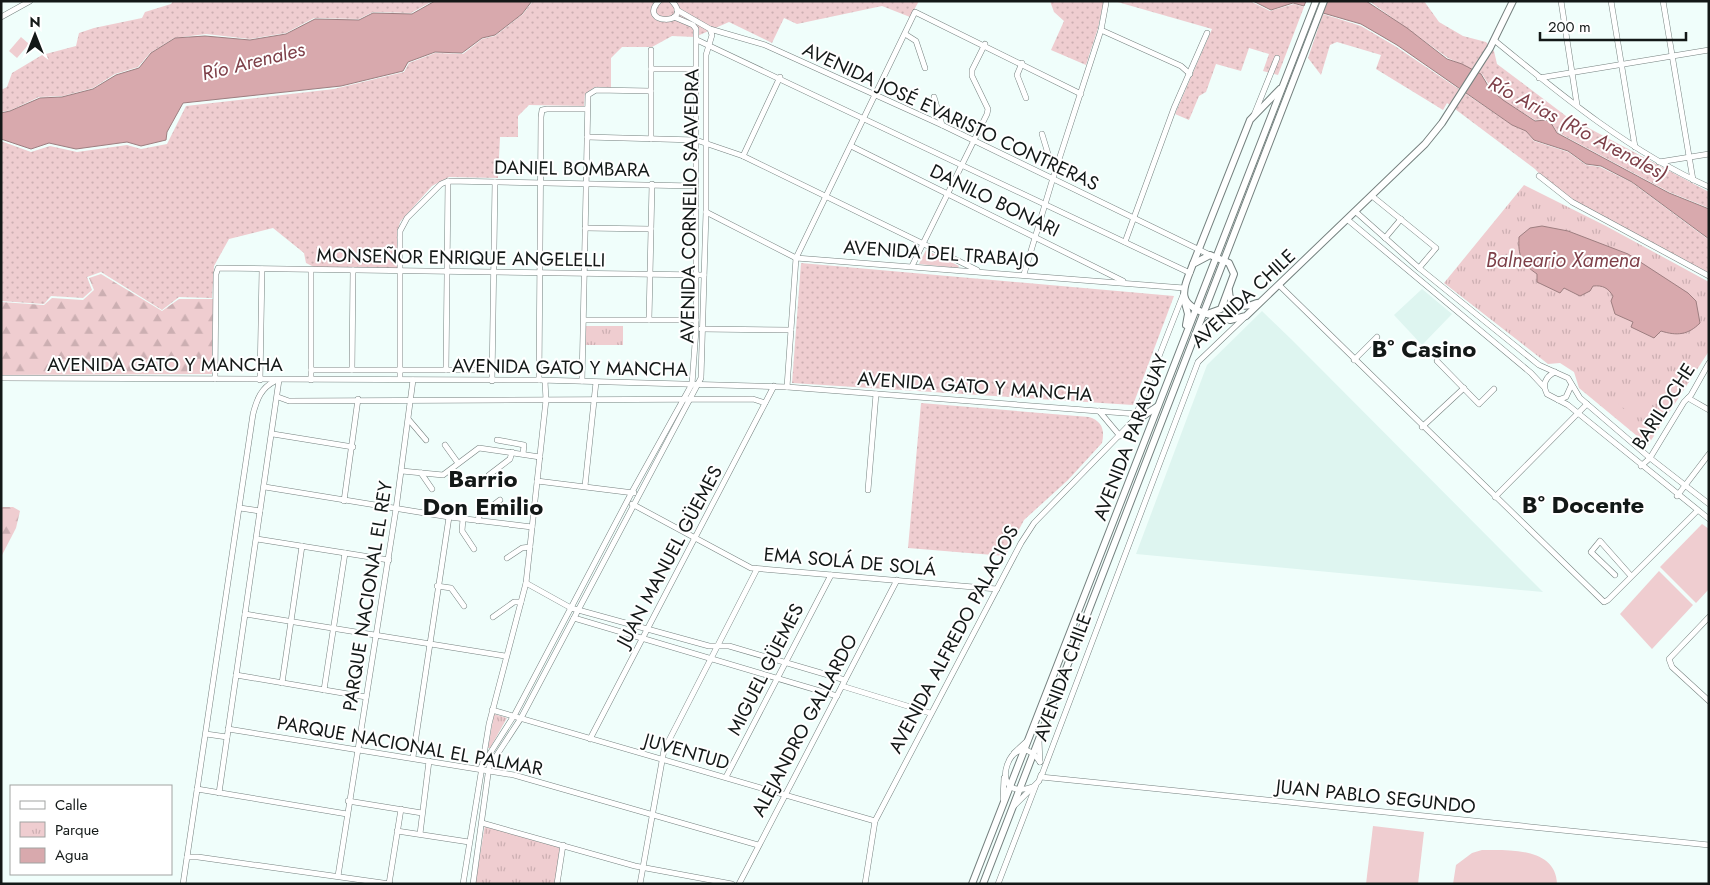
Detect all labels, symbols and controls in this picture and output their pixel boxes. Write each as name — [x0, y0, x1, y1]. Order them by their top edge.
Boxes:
north arrow — [10, 10, 60, 60]
scale bar — [1540, 10, 1686, 42]
text: N — [29, 12, 41, 32]
text: 200 m — [1548, 16, 1591, 38]
water label: Río Arenales — [199, 35, 308, 88]
street label: AVENIDA JOSÉ EVARISTO CONTRERAS — [798, 36, 1103, 197]
street label: AVENIDA CORNELIO SAAVEDRA — [674, 68, 705, 344]
water label: Río Arias (Río Arenales) — [1483, 69, 1673, 188]
street label: DANIEL BOMBARA — [494, 154, 651, 183]
street label: DANILO BONARI — [925, 157, 1064, 244]
street label: AVENIDA DEL TRABAJO — [842, 233, 1040, 274]
street label: MONSEÑOR ENRIQUE ANGELELLI — [316, 241, 606, 274]
street label: AVENIDA CHILE — [1185, 243, 1301, 354]
water label: Balneario Xamena — [1486, 246, 1640, 275]
district label: Bº Casino — [1371, 331, 1477, 366]
street label: AVENIDA PARAGUAY — [1086, 350, 1175, 524]
street label: AVENIDA GATO Y MANCHA — [47, 351, 283, 378]
street label: AVENIDA GATO Y MANCHA — [452, 352, 689, 383]
street label: BARILOCHE — [1625, 358, 1701, 455]
street label: AVENIDA GATO Y MANCHA — [856, 365, 1094, 408]
district label: Barrio Don Emilio — [423, 461, 543, 524]
street label: JUAN MANUEL GÜEMES — [609, 461, 729, 654]
street label: PARQUE NACIONAL EL REY — [336, 479, 399, 713]
district label: Bº Docente — [1522, 487, 1644, 522]
street label: AVENIDA ALFREDO PALACIOS — [882, 520, 1025, 758]
street label: EMA SOLÁ DE SOLÁ — [763, 541, 938, 583]
street label: MIGUEL GÜEMES — [721, 599, 810, 740]
street label: AVENIDA CHILE — [1027, 610, 1098, 745]
street label: ALEJANDRO GALLARDO — [745, 629, 864, 821]
street label: PARQUE NACIONAL EL PALMAR — [275, 709, 545, 782]
street label: JUVENTUD — [638, 726, 733, 777]
street label: JUAN PABLO SEGUNDO — [1272, 772, 1477, 820]
legend — [10, 785, 172, 875]
text: Calle — [55, 794, 87, 816]
text: Parque — [55, 819, 99, 841]
text: Agua — [55, 844, 89, 866]

